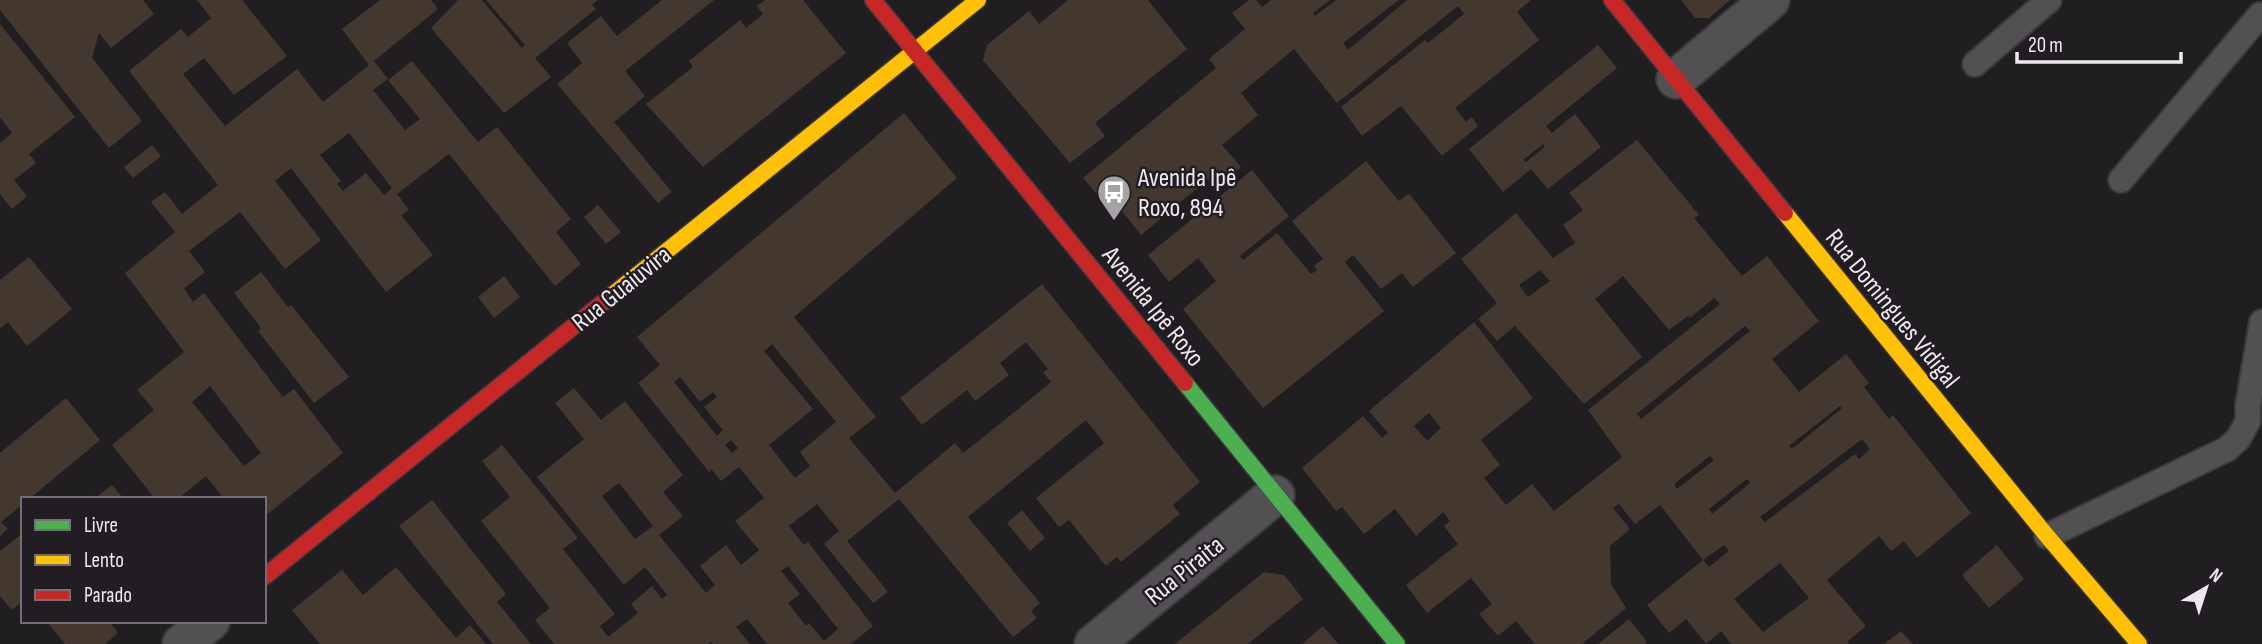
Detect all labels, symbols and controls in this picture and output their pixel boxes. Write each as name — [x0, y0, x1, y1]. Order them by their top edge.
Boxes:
scale bar — [2017, 21, 2182, 65]
text: 20 m — [2028, 33, 2063, 58]
place label: Avenida Ipê Roxo, 894 — [1137, 163, 1237, 224]
bus stop icon: Avenida Ipê Roxo, 894 — [1095, 173, 1133, 222]
street label: Rua Domingues Vidigal — [1818, 223, 1965, 395]
street label: Rua Guaiuvira — [566, 240, 678, 339]
street label: Avenida Ipê Roxo — [1095, 240, 1211, 373]
legend — [21, 497, 266, 623]
text: Livre — [84, 513, 118, 538]
street label: Rua Piraita — [1139, 530, 1231, 612]
text: Lento — [84, 548, 124, 573]
north arrow — [2171, 553, 2241, 623]
text: N — [2205, 564, 2227, 588]
text: Parado — [84, 583, 132, 608]

